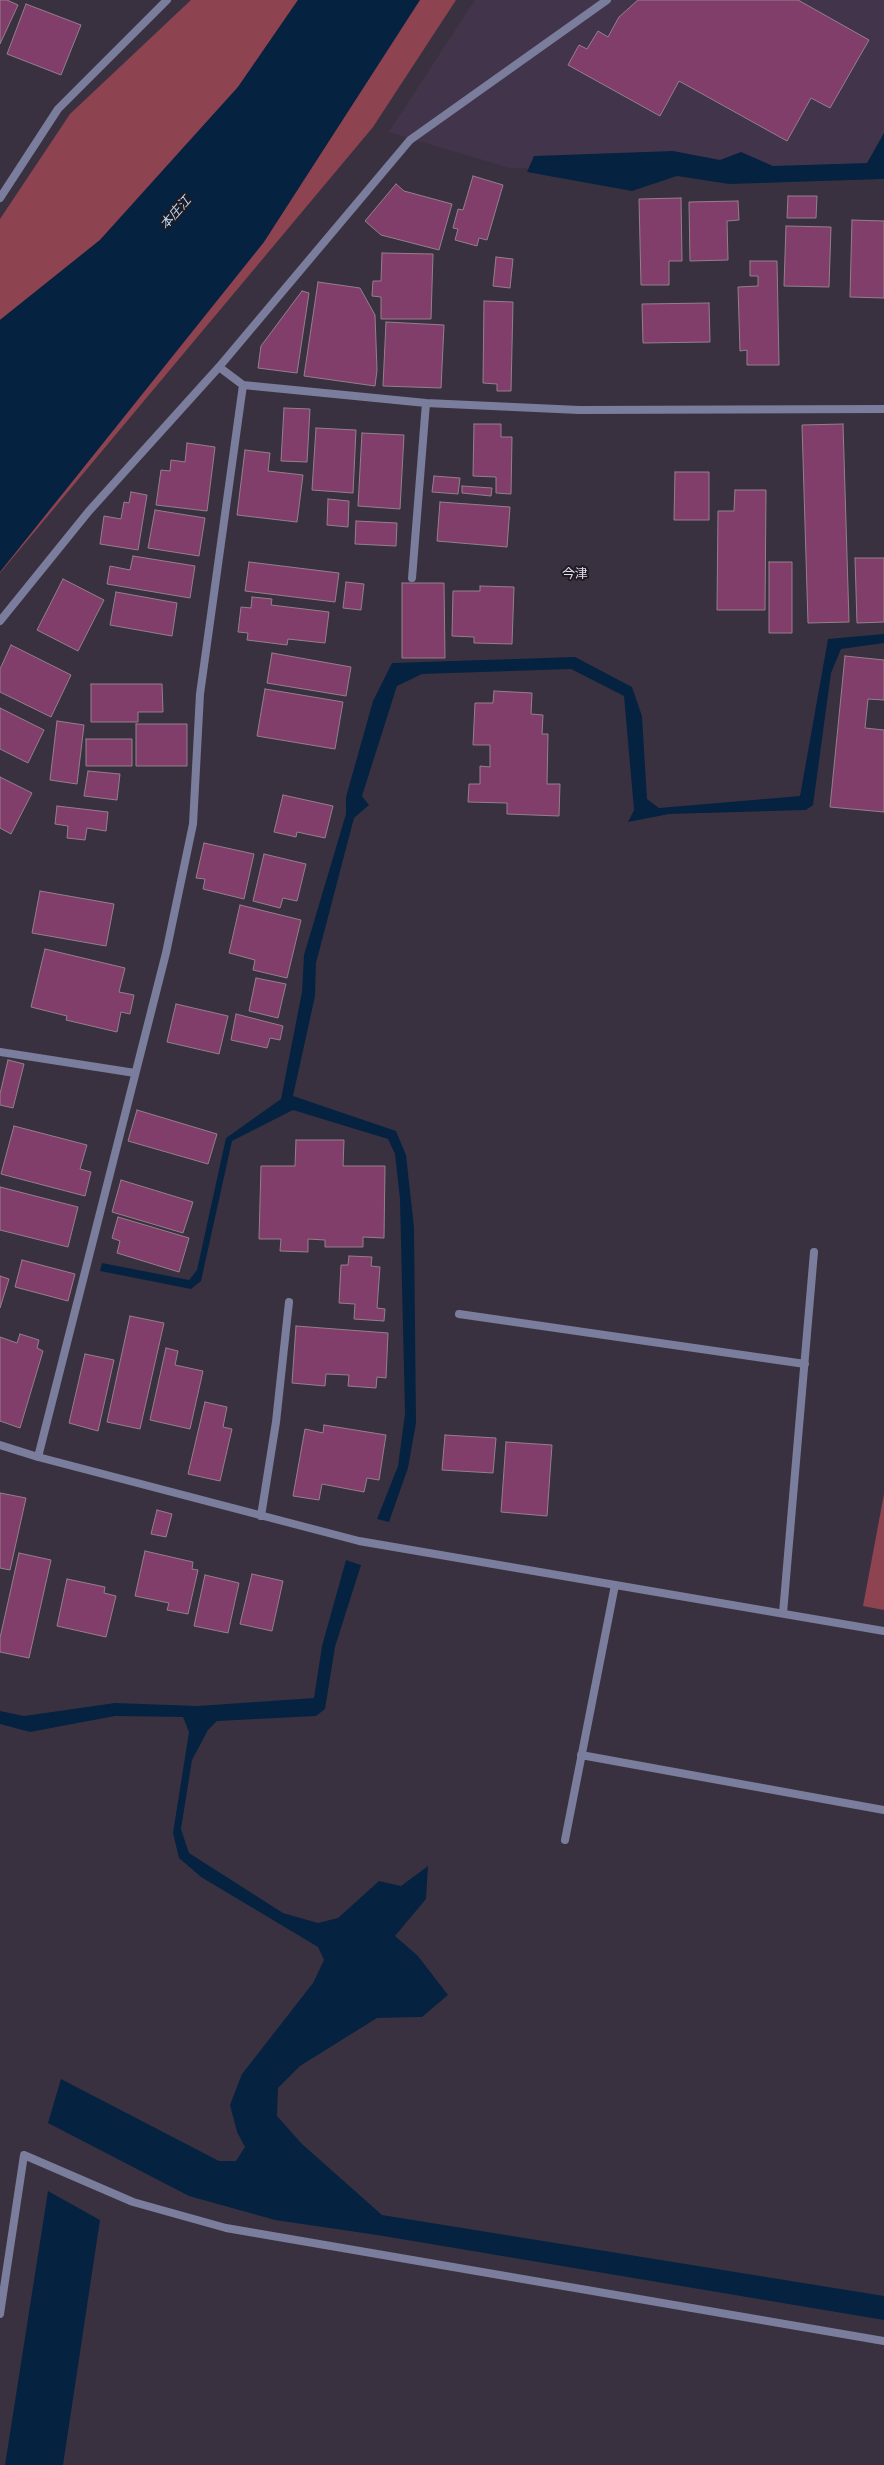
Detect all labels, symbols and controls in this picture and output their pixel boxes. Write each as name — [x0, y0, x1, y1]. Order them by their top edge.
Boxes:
water label: 本庄江 — [157, 193, 195, 233]
district label: 今津 — [562, 567, 588, 583]

